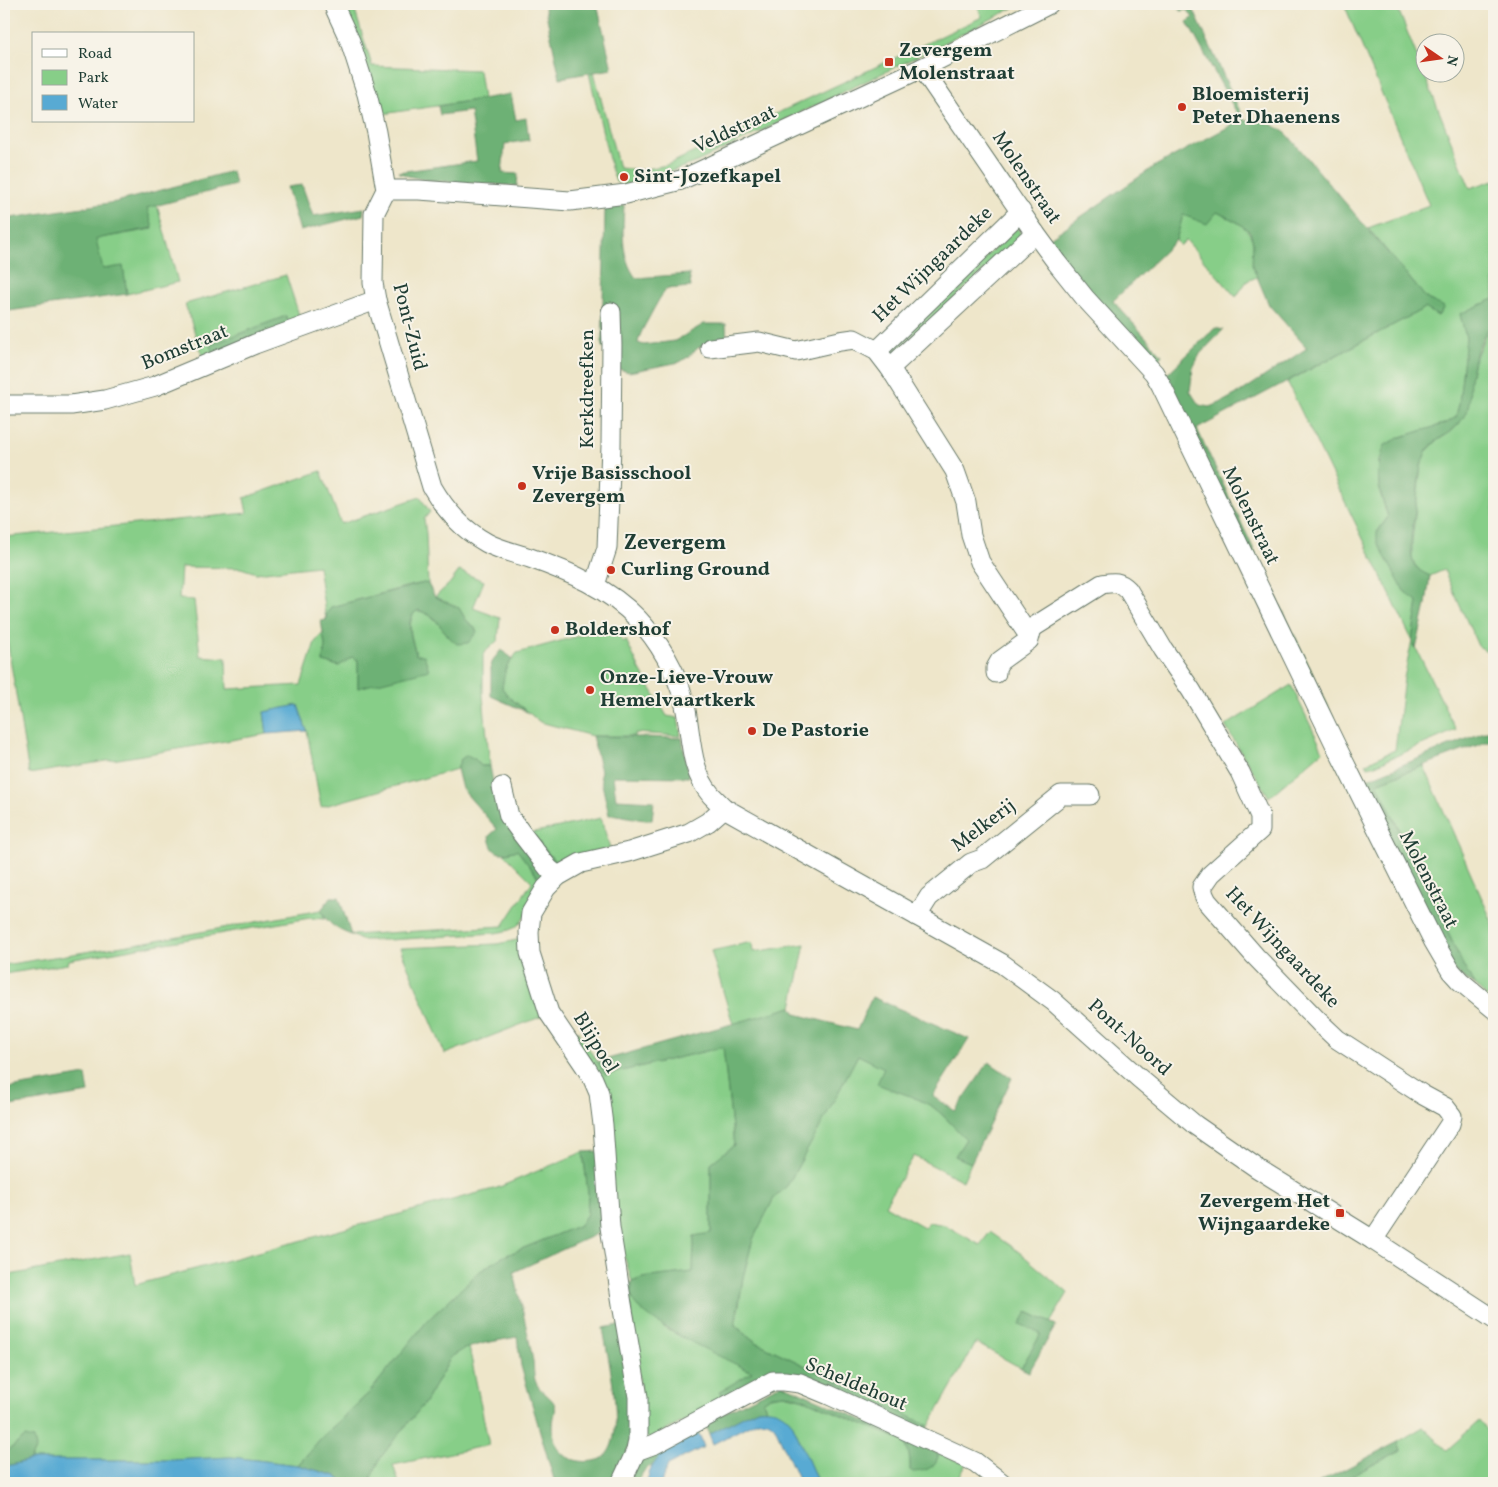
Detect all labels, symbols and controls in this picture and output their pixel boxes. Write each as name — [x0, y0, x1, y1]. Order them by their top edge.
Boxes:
legend — [32, 32, 195, 122]
north arrow — [1416, 32, 1466, 82]
place label: Zevergem Molenstraat — [899, 37, 1015, 88]
text: Road — [78, 44, 112, 65]
text: N — [1441, 53, 1462, 68]
marker: Zevergem Molenstraat — [883, 56, 895, 68]
text: Park — [78, 68, 109, 89]
place label: Bloemisterij Peter Dhaenens — [1192, 81, 1340, 132]
text: Water — [78, 94, 118, 115]
street label: Veldstraat — [689, 98, 781, 162]
marker: Bloemisterij Peter Dhaenens — [1176, 101, 1188, 113]
street label: Molenstraat — [985, 126, 1067, 230]
place label: Sint-Jozefkapel — [634, 163, 781, 191]
marker: Sint-Jozefkapel — [618, 171, 630, 183]
street label: Het Wijngaardeke — [867, 200, 999, 330]
street label: Pont-Zuid — [385, 280, 433, 374]
street label: Bomstraat — [137, 318, 233, 378]
street label: Kerkdreefken — [574, 329, 602, 449]
place label: Vrije Basisschool Zevergem — [532, 460, 691, 511]
street label: Molenstraat — [1214, 462, 1286, 570]
marker: Vrije Basisschool Zevergem — [516, 480, 528, 492]
district label: Zevergem — [624, 528, 726, 559]
place label: Curling Ground — [621, 556, 770, 584]
marker: Curling Ground — [605, 564, 617, 576]
place label: Boldershof — [565, 616, 672, 644]
marker: Boldershof — [549, 624, 561, 636]
place label: Onze-Lieve-Vrouw Hemelvaartkerk — [600, 664, 773, 715]
marker: Onze-Lieve-Vrouw Hemelvaartkerk — [584, 684, 596, 696]
place label: De Pastorie — [762, 717, 869, 745]
marker: De Pastorie — [746, 725, 758, 737]
street label: Melkerij — [946, 793, 1022, 859]
street label: Molenstraat — [1391, 826, 1465, 934]
street label: Het Wijngaardeke — [1218, 881, 1346, 1015]
street label: Pont-Noord — [1081, 993, 1177, 1083]
street label: Blijpoel — [565, 1007, 625, 1079]
place label: Zevergem Het Wijngaardeke — [1198, 1188, 1330, 1239]
marker: Zevergem Het Wijngaardeke — [1334, 1207, 1346, 1219]
street label: Scheldehout — [801, 1351, 911, 1419]

